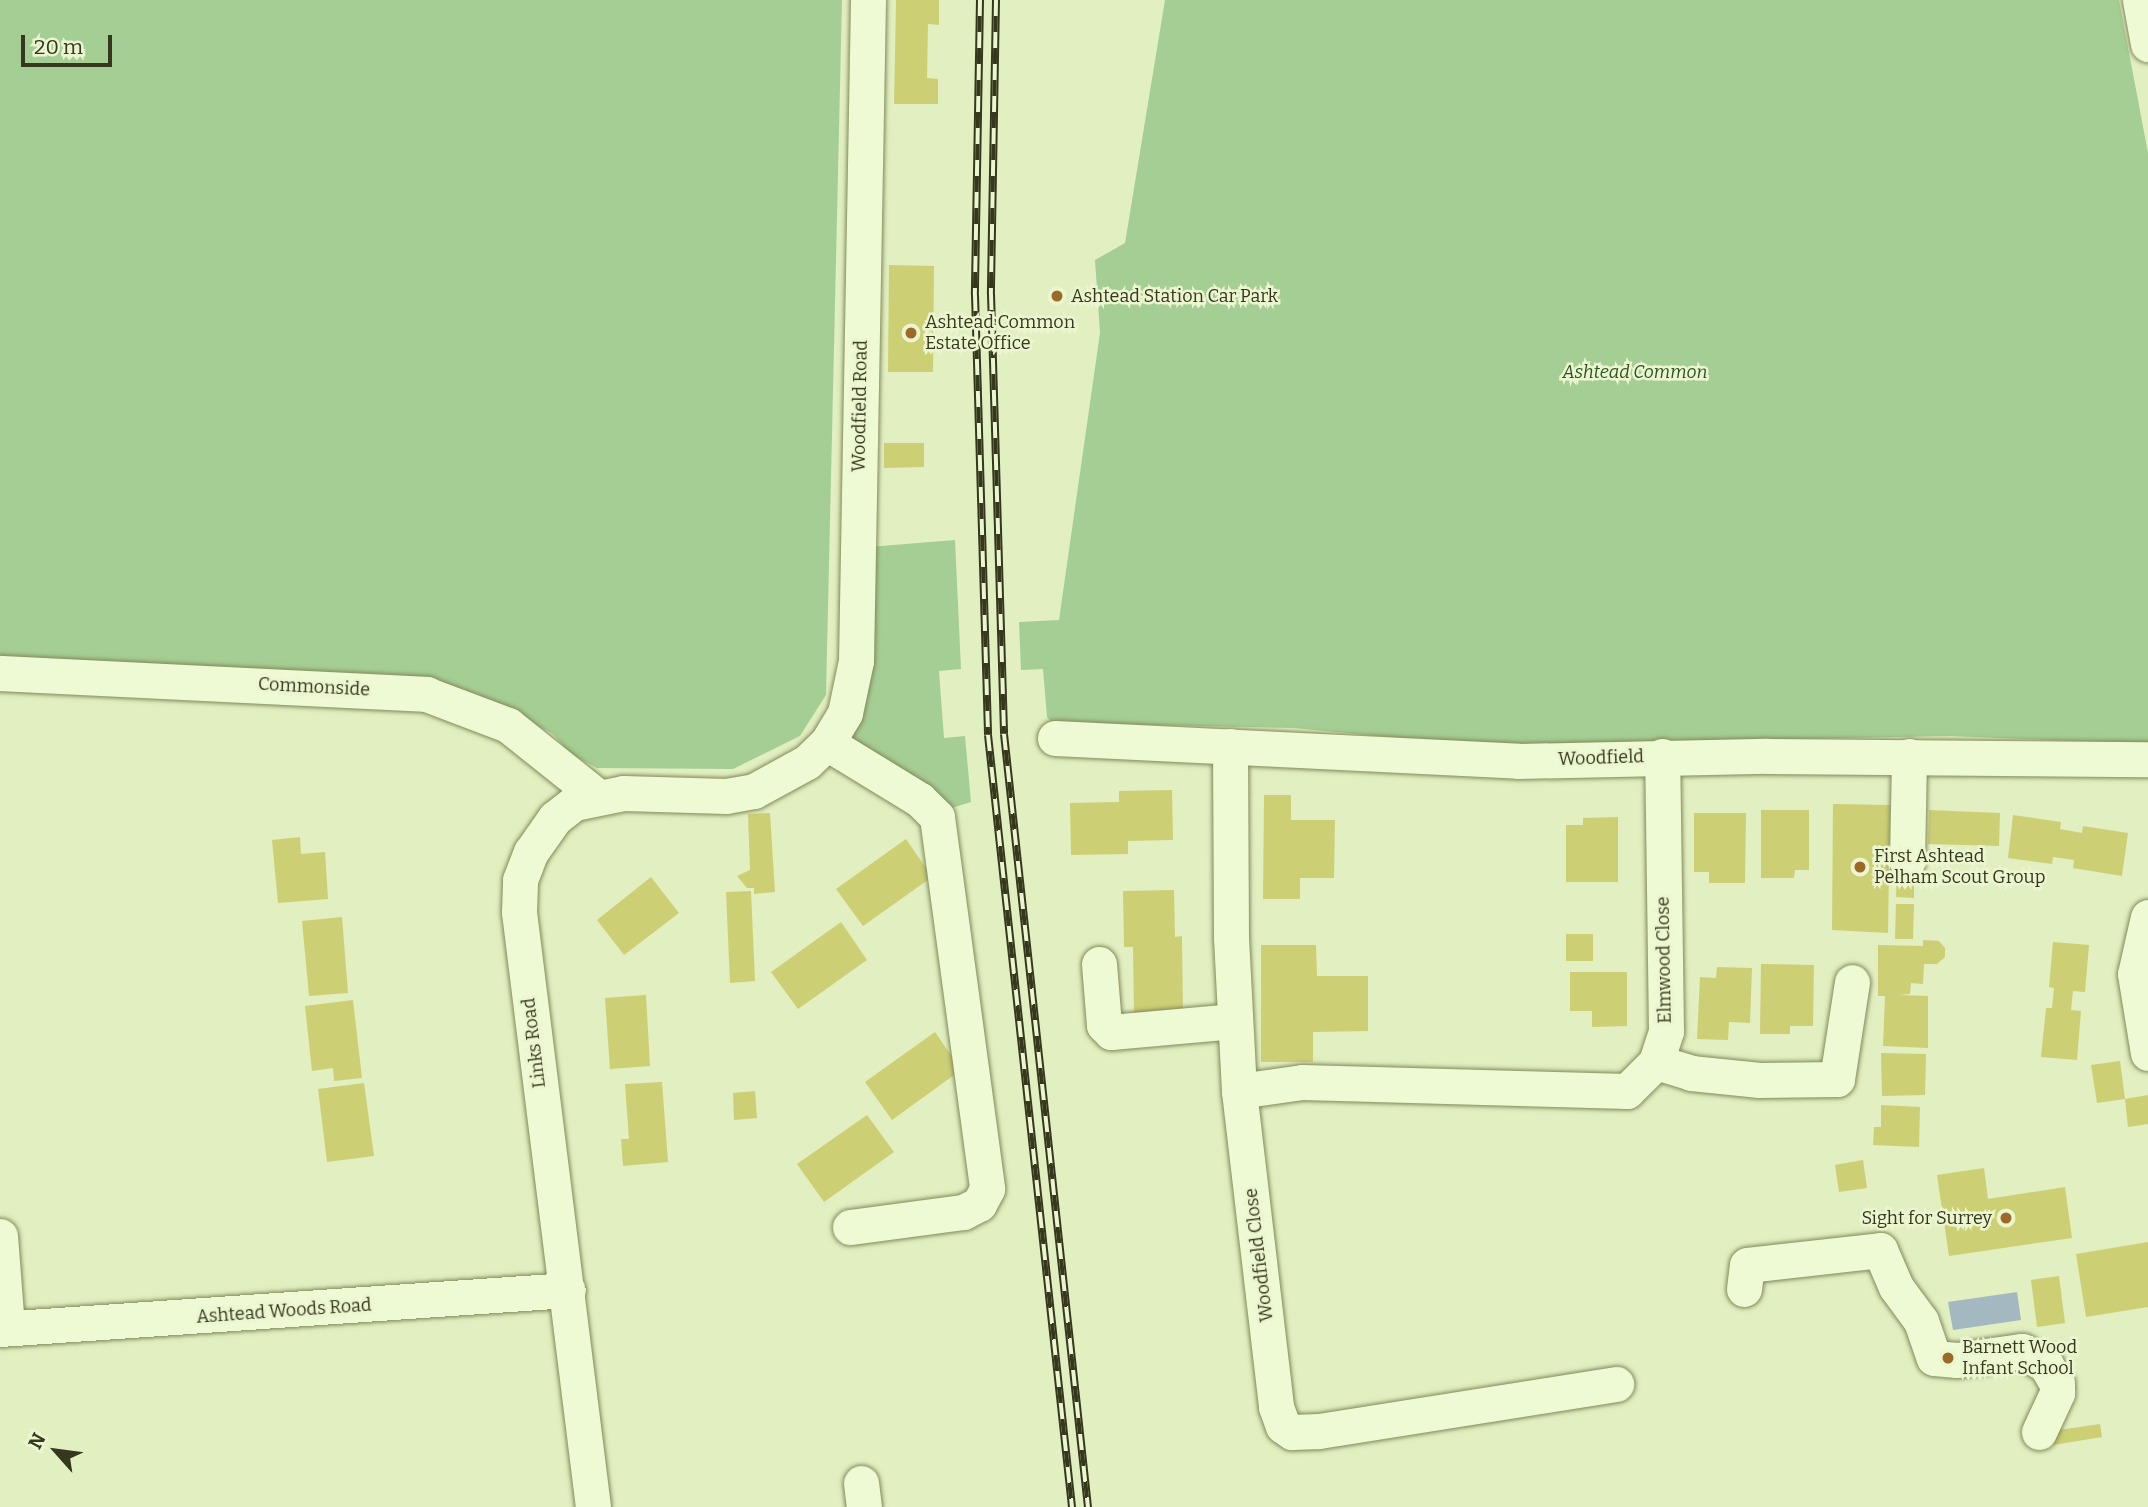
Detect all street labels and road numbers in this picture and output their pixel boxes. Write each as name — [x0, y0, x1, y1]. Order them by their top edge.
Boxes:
street label: Woodfield Road — [848, 340, 872, 472]
street label: Commonside — [257, 673, 371, 701]
street label: Woodfield — [1558, 746, 1644, 770]
street label: Elmwood Close — [1652, 896, 1676, 1024]
street label: Links Road — [518, 997, 550, 1089]
street label: Woodfield Close — [1240, 1187, 1278, 1323]
street label: Ashtead Woods Road — [196, 1294, 372, 1328]

